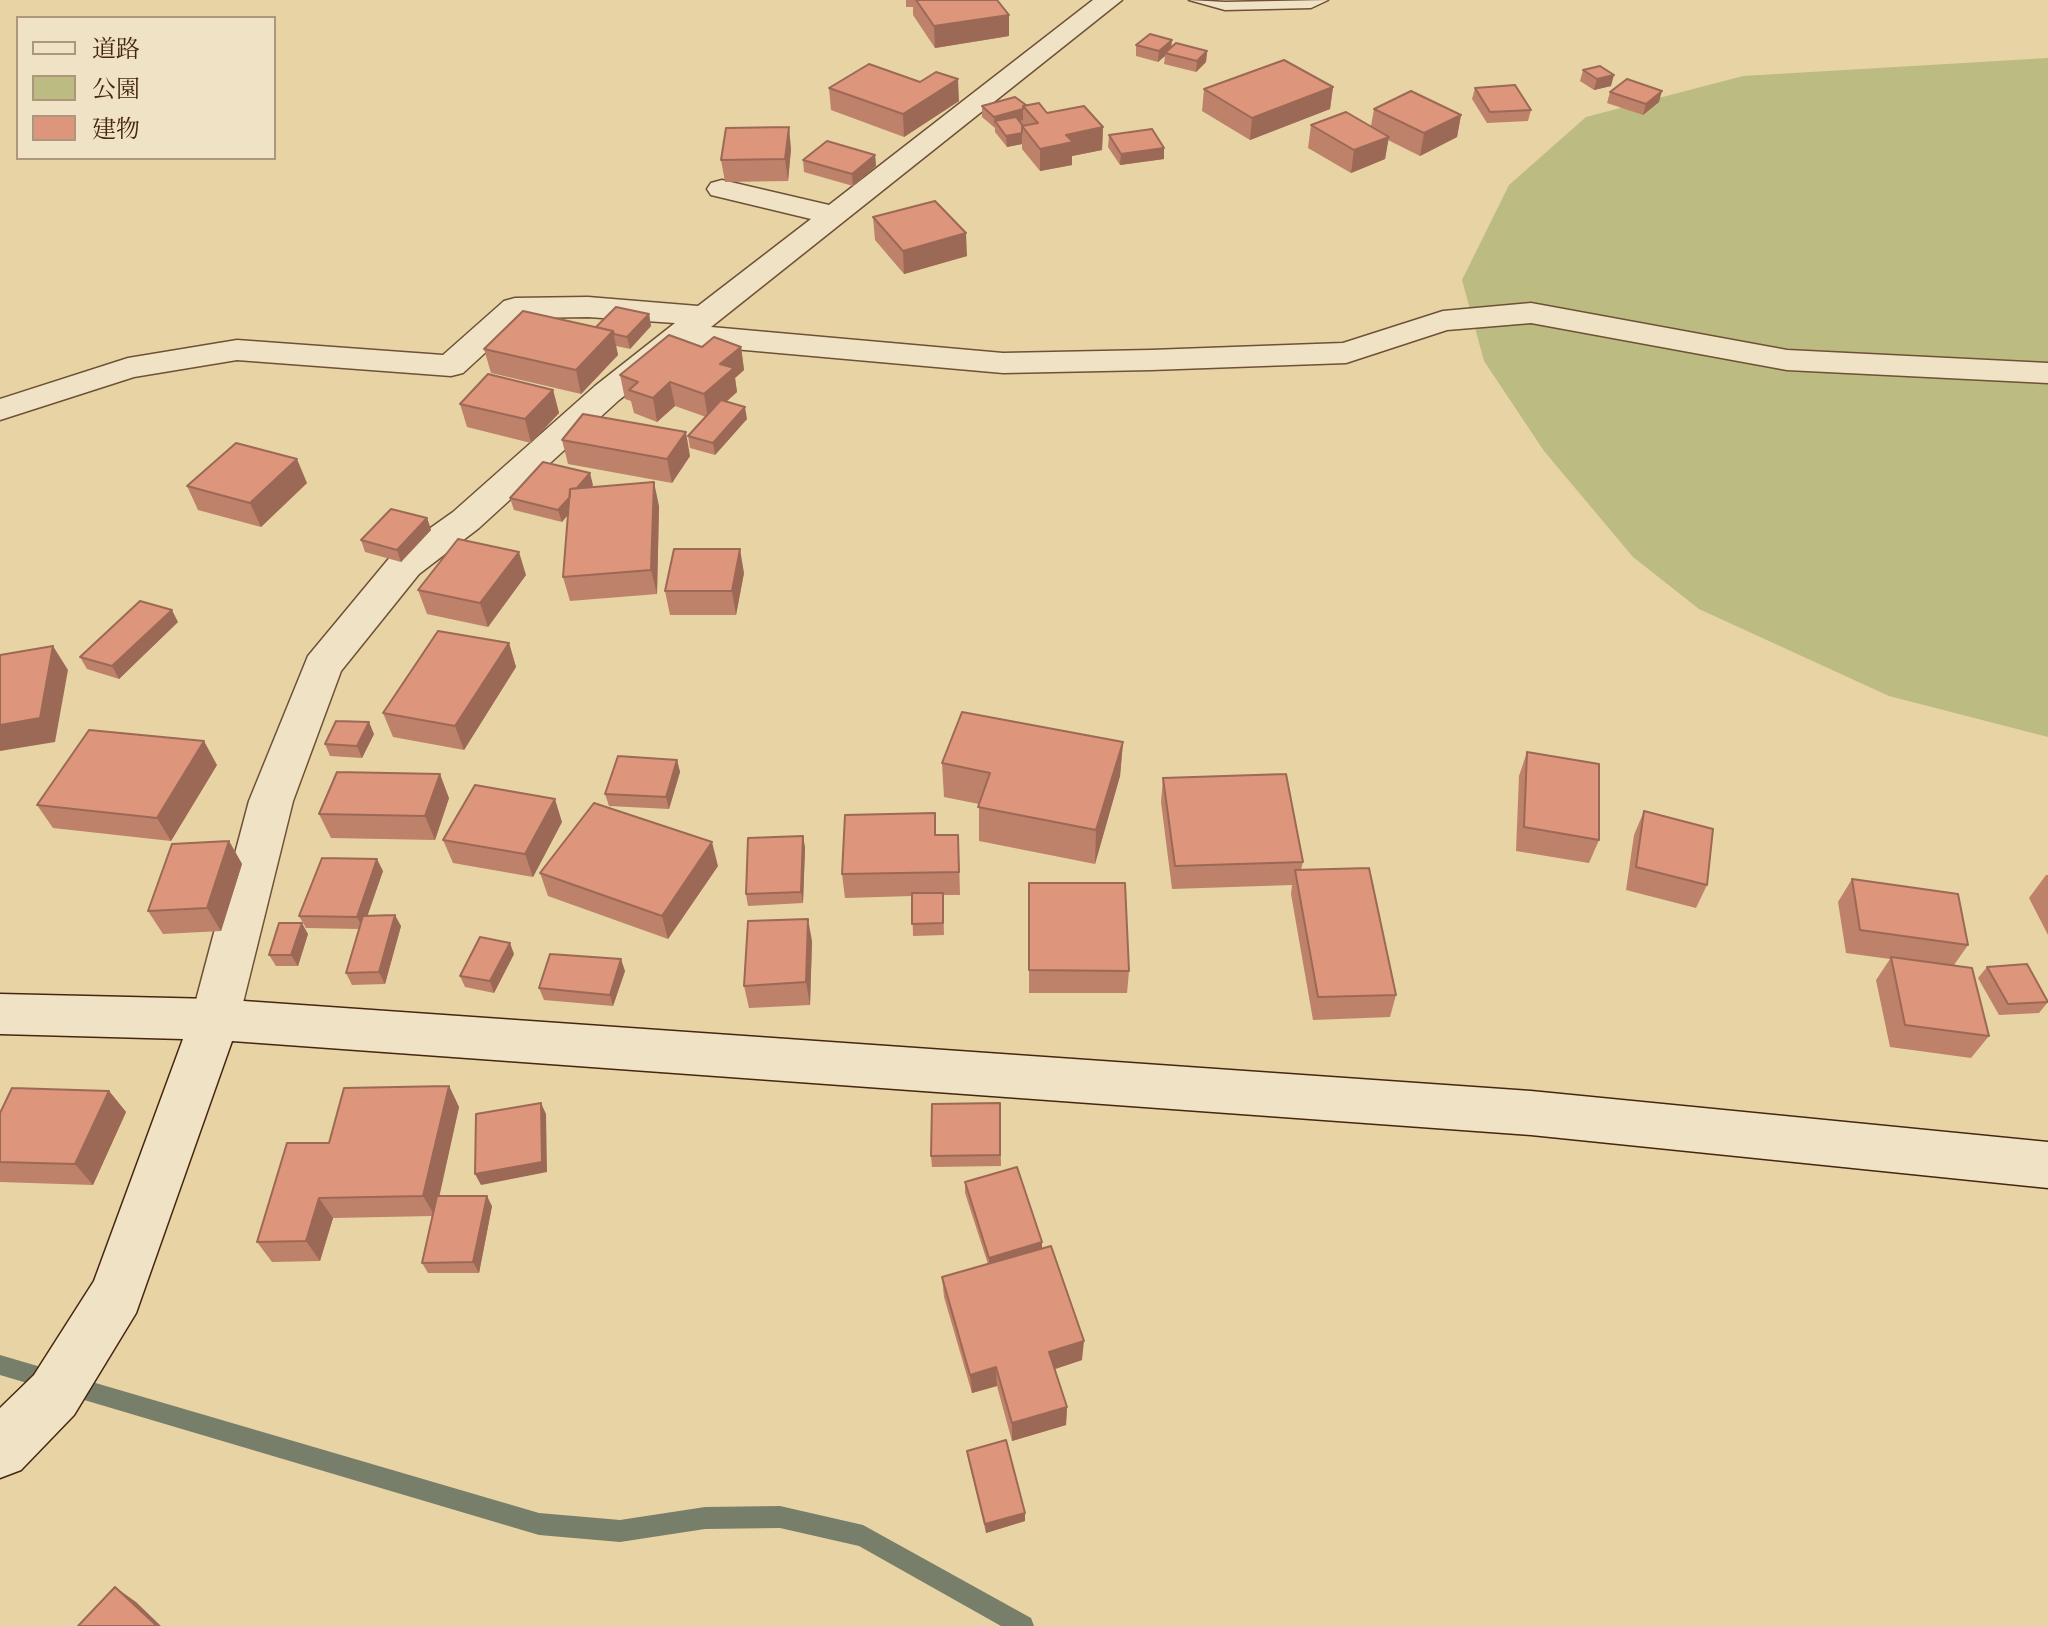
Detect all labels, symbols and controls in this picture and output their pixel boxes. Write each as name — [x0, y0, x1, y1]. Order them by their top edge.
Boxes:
legend — [16, 16, 276, 160]
text: 道路 — [92, 34, 140, 68]
text: 公園 — [92, 74, 140, 108]
text: 建物 — [92, 114, 140, 148]

